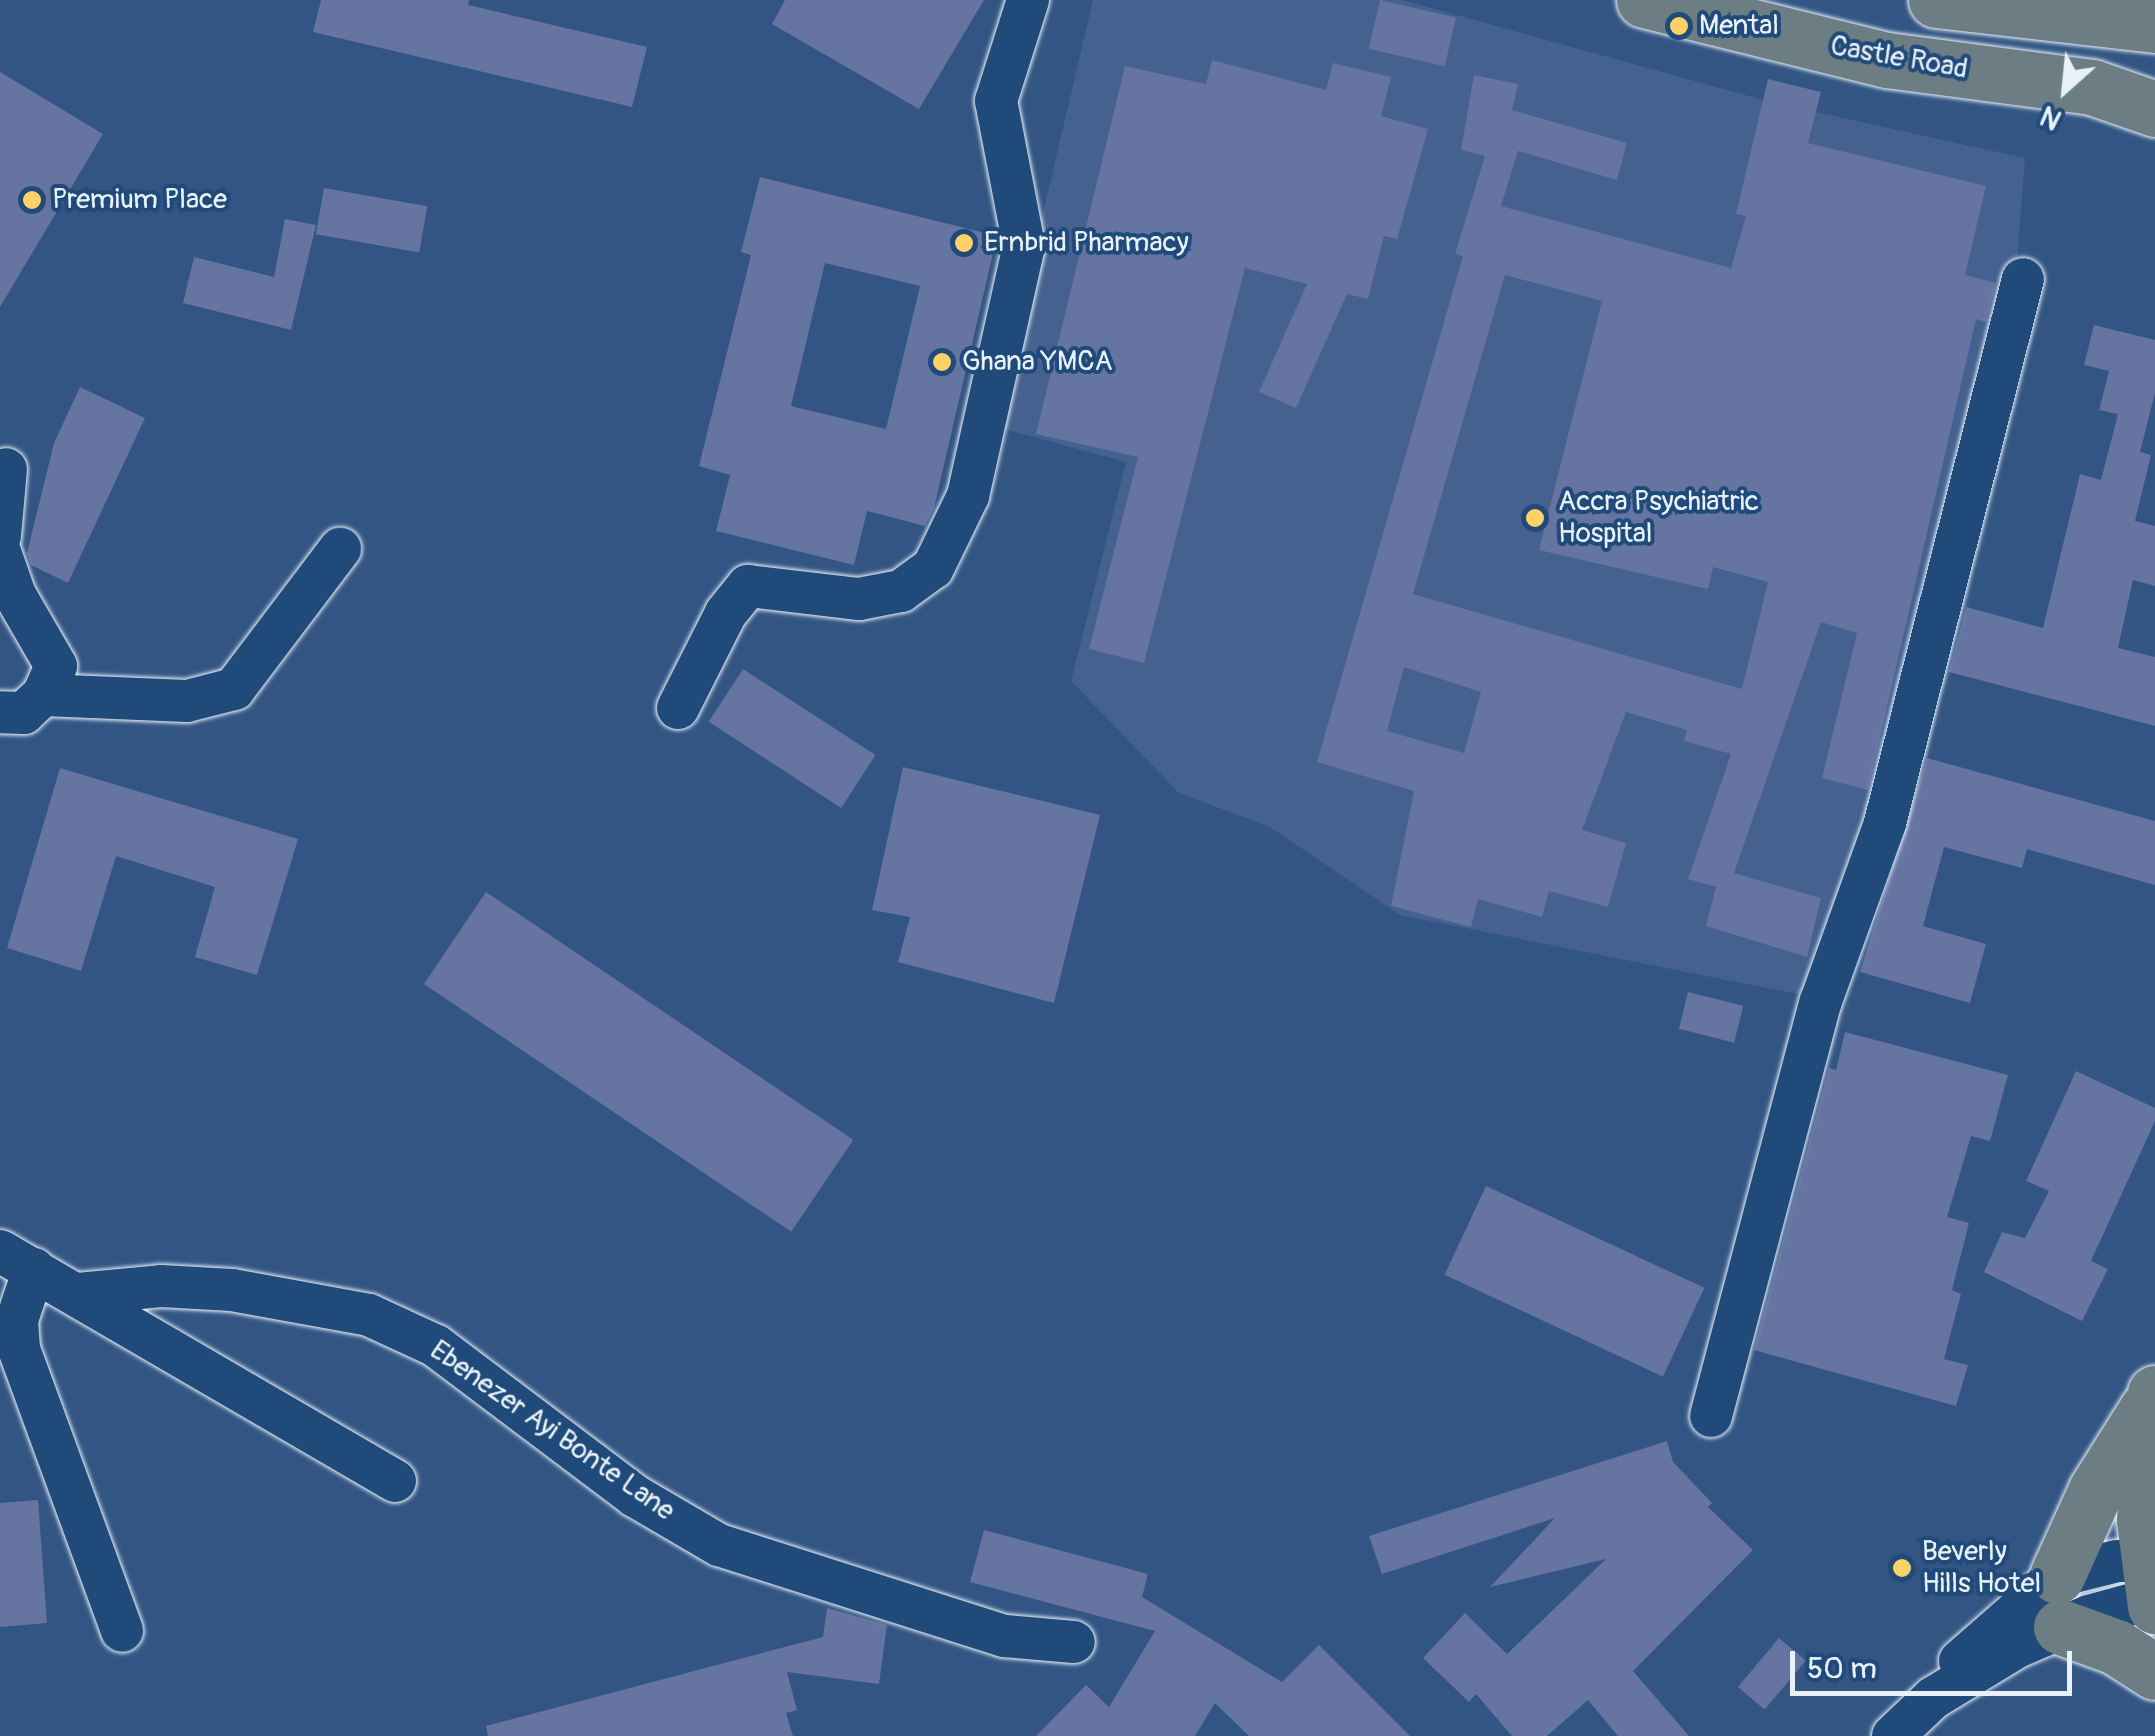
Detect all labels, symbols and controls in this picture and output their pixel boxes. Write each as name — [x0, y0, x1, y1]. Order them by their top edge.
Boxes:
place label: Mental — [1699, 9, 1779, 43]
marker: Mental — [1668, 15, 1690, 37]
street label: Castle Road — [1828, 29, 1970, 87]
north arrow — [2015, 40, 2115, 140]
text: N — [2035, 97, 2068, 137]
place label: Premium Place — [52, 183, 227, 217]
marker: Premium Place — [21, 189, 43, 211]
place label: Ernbrid Pharmacy — [984, 226, 1189, 260]
marker: Ernbrid Pharmacy — [953, 232, 975, 254]
place label: Ghana YMCA — [962, 345, 1113, 379]
marker: Ghana YMCA — [931, 351, 953, 373]
place label: Accra Psychiatric Hospital — [1558, 485, 1759, 551]
marker: Accra Psychiatric Hospital — [1522, 505, 1548, 531]
street label: Ebenezer Ayi Bonte Lane — [423, 1334, 681, 1528]
place label: Beverly Hills Hotel — [1922, 1535, 2041, 1601]
marker: Beverly Hills Hotel — [1891, 1557, 1913, 1579]
scale bar — [1795, 1631, 2078, 1693]
text: 50 m — [1807, 1650, 1877, 1687]

